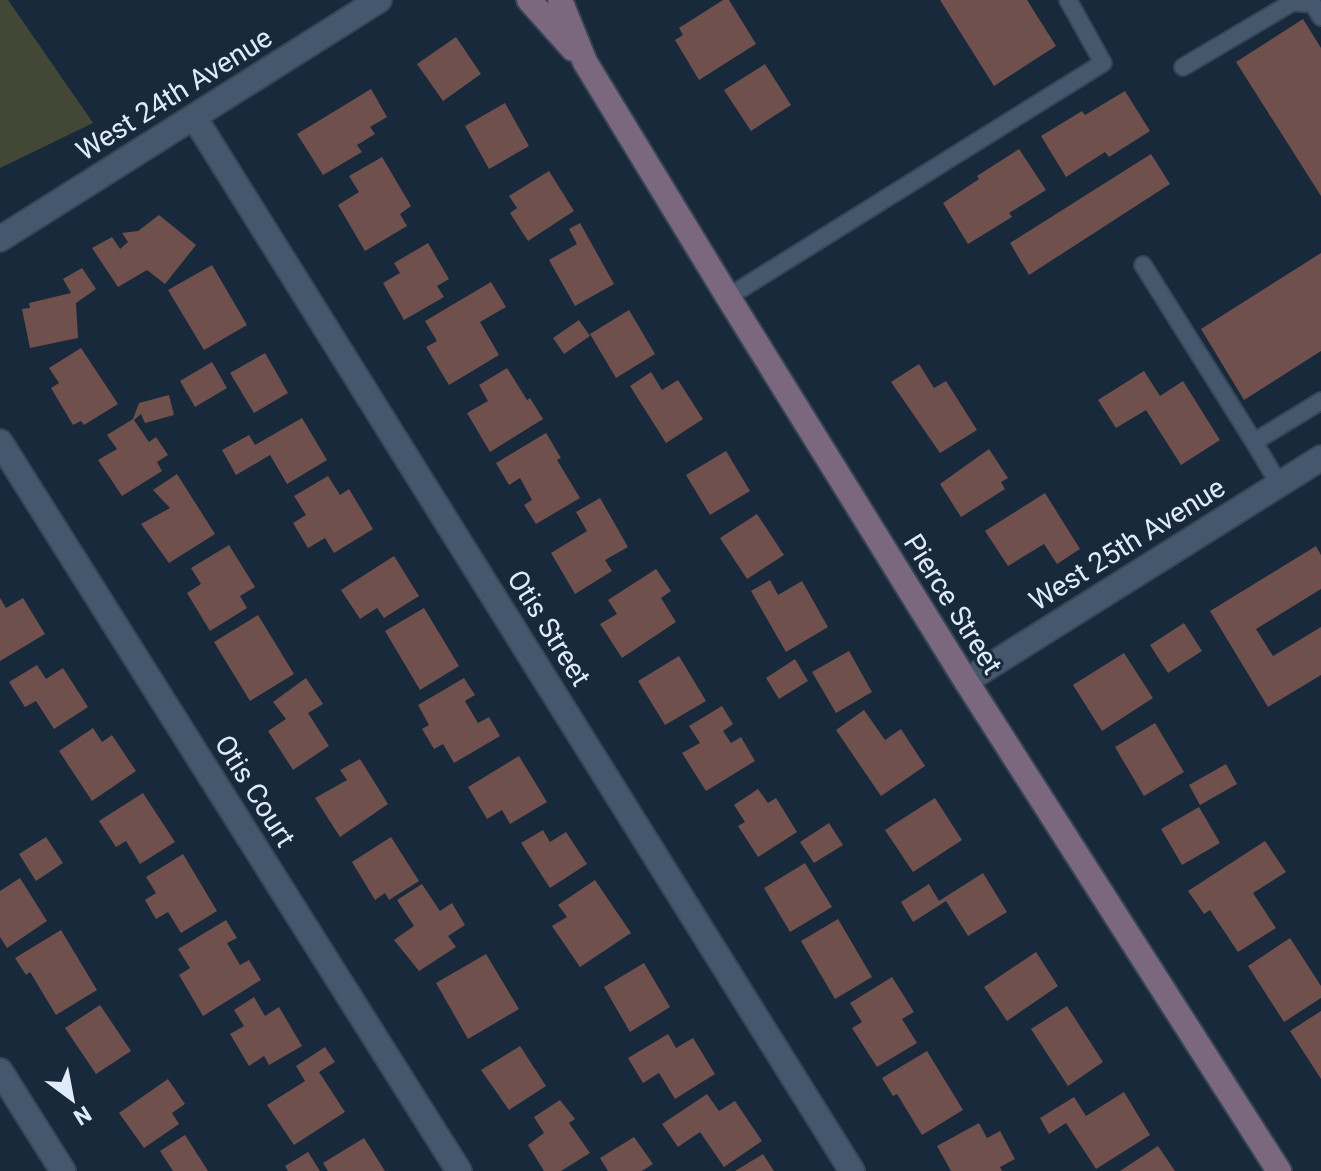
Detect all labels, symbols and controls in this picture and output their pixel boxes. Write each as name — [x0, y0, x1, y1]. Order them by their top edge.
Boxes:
street label: West 24th Avenue — [70, 21, 278, 167]
street label: West 25th Avenue — [1023, 471, 1231, 617]
street label: Pierce Street — [897, 528, 1009, 680]
street label: Otis Street — [500, 564, 598, 692]
street label: Otis Court — [208, 729, 302, 853]
north arrow — [32, 1059, 112, 1139]
text: N — [69, 1101, 96, 1130]

